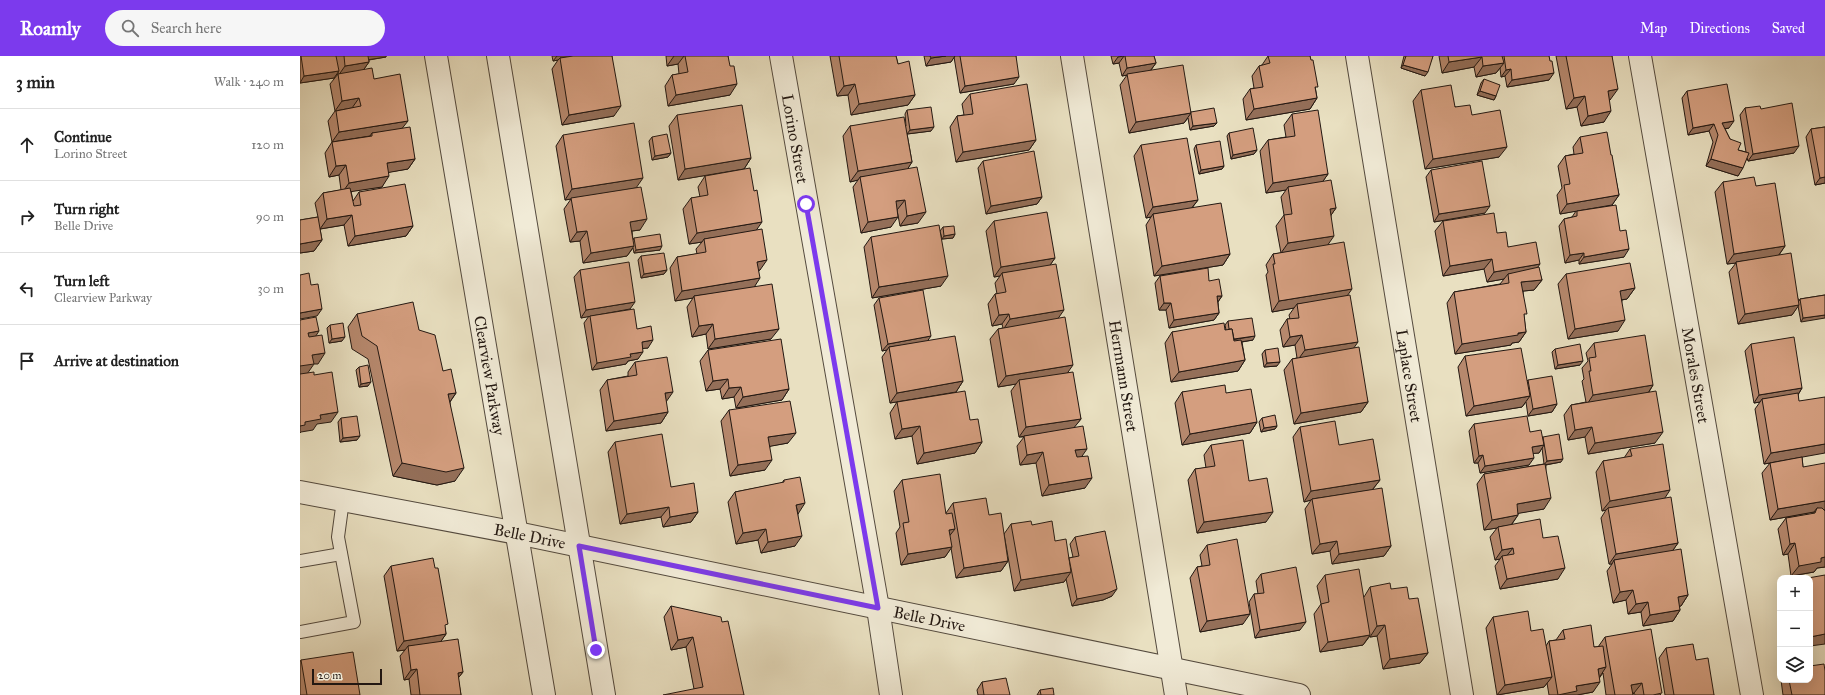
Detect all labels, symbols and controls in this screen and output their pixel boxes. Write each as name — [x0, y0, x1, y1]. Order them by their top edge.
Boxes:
search box — [105, 10, 385, 46]
text: Roamly — [20, 17, 81, 40]
icon: search — [119, 17, 141, 39]
text: Search here — [151, 19, 222, 37]
text: Map — [1640, 20, 1667, 37]
text: Directions — [1689, 20, 1750, 37]
text: Saved — [1772, 20, 1805, 37]
text: 3 min — [16, 72, 55, 93]
text: Walk · 240 m — [214, 74, 284, 90]
street label: Lorino Street — [778, 93, 812, 185]
text: Continue — [54, 128, 112, 146]
icon: ahead — [16, 134, 38, 156]
text: 120 m — [251, 137, 284, 153]
text: Lorino Street — [54, 146, 127, 162]
route start — [797, 195, 815, 213]
text: Turn right — [54, 200, 119, 218]
icon: right — [16, 206, 38, 228]
text: 90 m — [256, 209, 284, 225]
text: Belle Drive — [54, 218, 113, 234]
text: Turn left — [54, 272, 110, 290]
icon: left — [16, 278, 38, 300]
text: 30 m — [258, 281, 284, 297]
text: Clearview Parkway — [54, 290, 152, 306]
street label: Clearview Parkway — [470, 314, 509, 437]
street label: Herrmann Street — [1105, 319, 1142, 434]
street label: Morales Street — [1678, 326, 1713, 425]
street label: Laplace Street — [1392, 328, 1426, 424]
icon: arrive — [16, 350, 38, 372]
text: Arrive at destination — [54, 352, 179, 370]
street label: Belle Drive — [492, 520, 568, 553]
map controls — [1777, 575, 1813, 683]
button: + — [1777, 575, 1813, 611]
street label: Belle Drive — [892, 602, 967, 636]
button: − — [1777, 611, 1813, 647]
route end — [587, 641, 605, 659]
button: layers — [1777, 647, 1813, 683]
scale bar — [312, 667, 382, 686]
text: 20 m — [318, 669, 341, 682]

